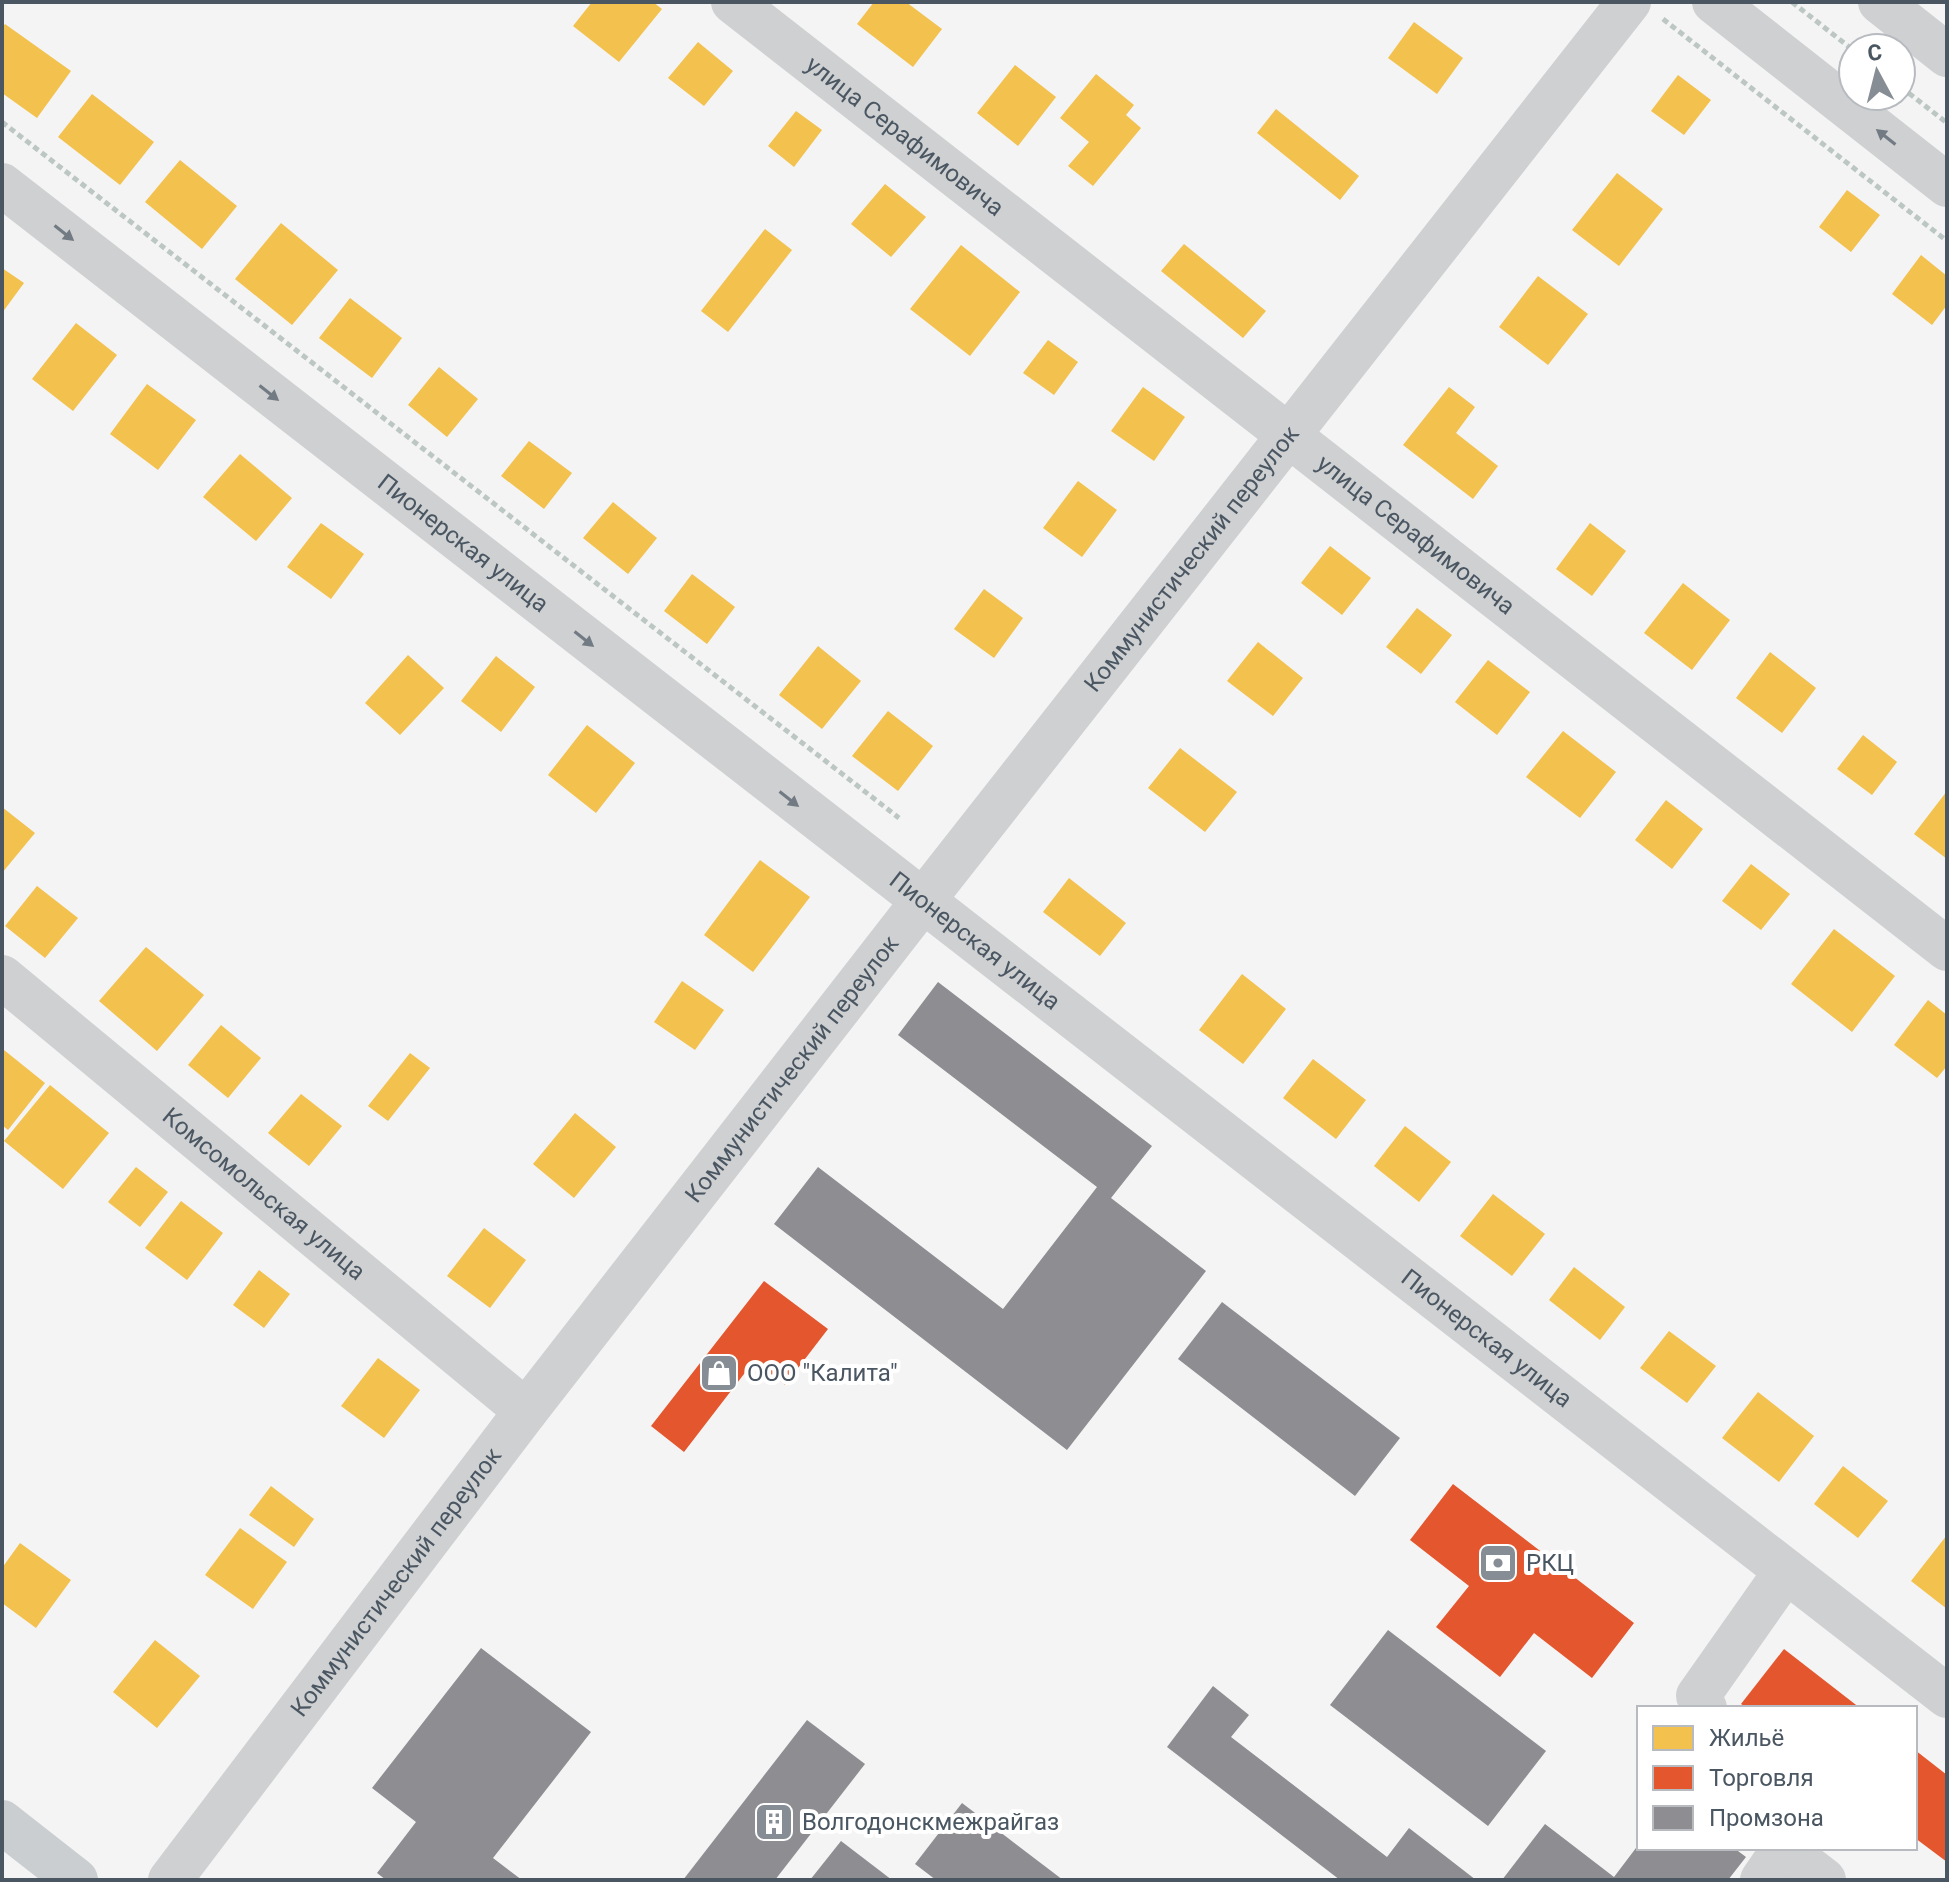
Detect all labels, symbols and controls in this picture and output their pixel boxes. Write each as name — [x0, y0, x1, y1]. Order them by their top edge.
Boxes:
north arrow — [1837, 32, 1917, 112]
text: С — [1866, 39, 1883, 66]
street label: улица Серафимовича — [800, 50, 1009, 222]
one-way arrow — [1876, 129, 1896, 145]
one-way arrow — [53, 225, 74, 241]
one-way arrow — [259, 384, 279, 401]
street label: Коммунистический переулок — [1078, 420, 1305, 698]
street label: улица Серафимовича — [1311, 449, 1520, 620]
street label: Пионерская улица — [372, 468, 554, 618]
one-way arrow — [574, 630, 594, 646]
one-way arrow — [779, 790, 799, 806]
street label: Пионерская улица — [884, 866, 1066, 1016]
street label: Коммунистический переулок — [679, 930, 905, 1208]
street label: Комсомольская улица — [157, 1102, 371, 1286]
street label: Пионерская улица — [1396, 1263, 1578, 1413]
shop icon: ООО "Калита" — [698, 1352, 740, 1394]
place label: ООО "Калита" — [747, 1359, 898, 1387]
street label: Коммунистический переулок — [285, 1442, 507, 1722]
bank icon: РКЦ — [1477, 1542, 1519, 1584]
place label: РКЦ — [1526, 1549, 1574, 1577]
legend — [1637, 1706, 1917, 1850]
text: Жильё — [1709, 1724, 1784, 1752]
text: Торговля — [1709, 1764, 1814, 1792]
building icon: Волгодонскмежрайгаз — [753, 1801, 795, 1843]
text: Промзона — [1709, 1804, 1824, 1832]
place label: Волгодонскмежрайгаз — [802, 1808, 1059, 1836]

